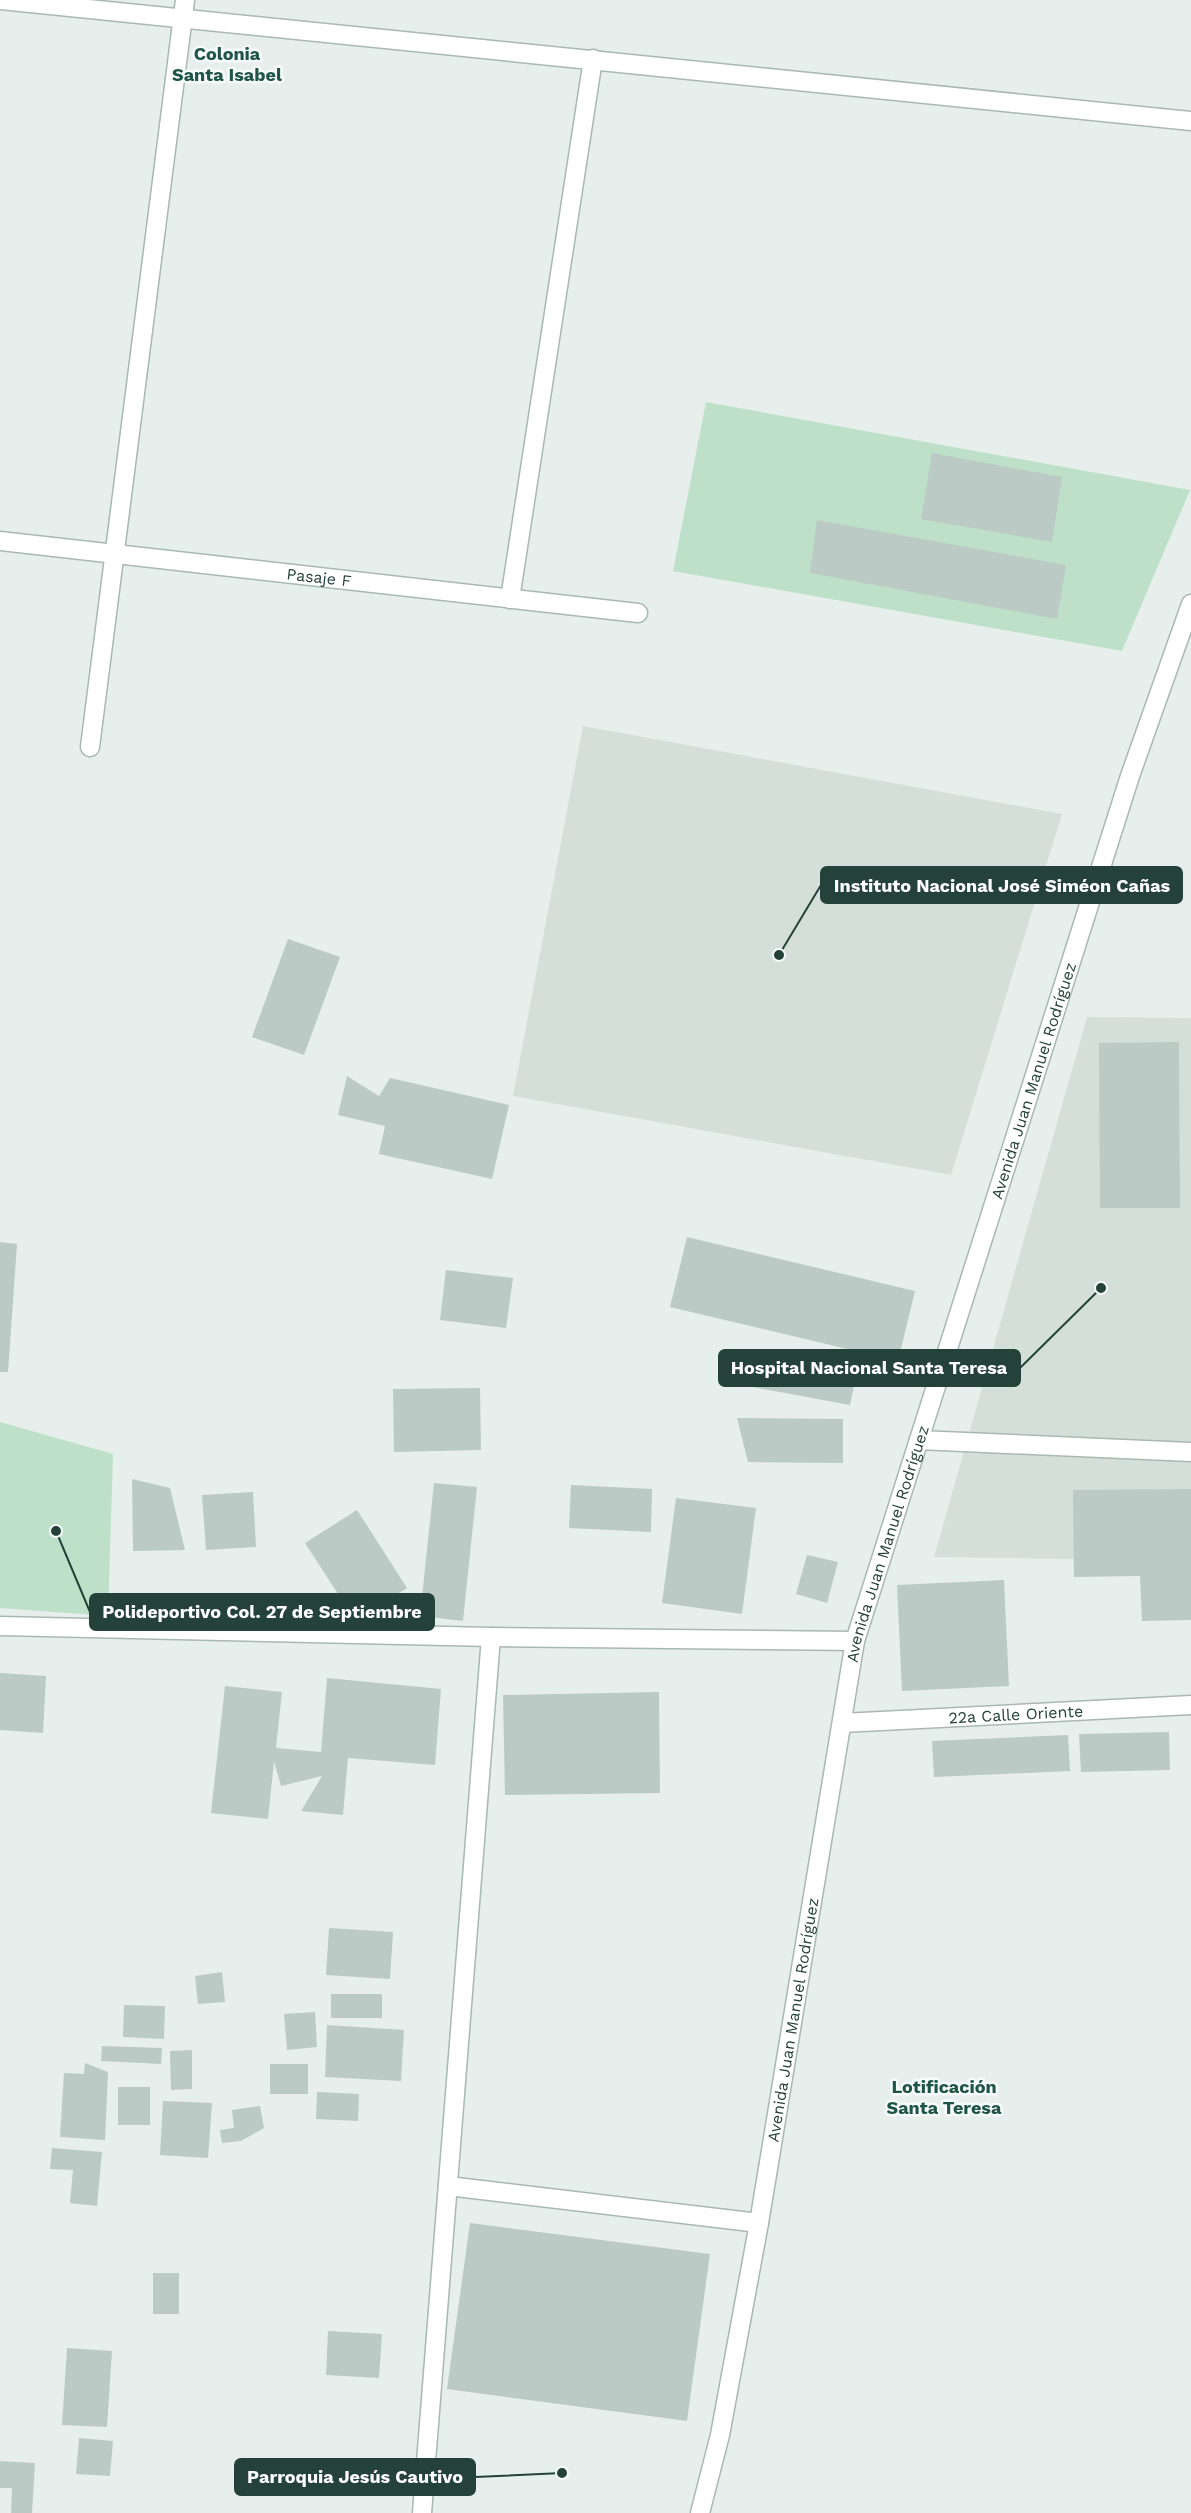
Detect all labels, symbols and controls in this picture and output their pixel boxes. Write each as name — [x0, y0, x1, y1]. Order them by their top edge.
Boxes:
district label: Colonia Santa Isabel — [172, 43, 282, 85]
street label: Pasaje F — [286, 564, 353, 590]
callout: Instituto Nacional José Siméon Cañas — [821, 867, 1182, 903]
text: Instituto Nacional José Siméon Cañas — [834, 875, 1171, 896]
street label: Avenida Juan Manuel Rodríguez — [987, 960, 1080, 1201]
callout: Hospital Nacional Santa Teresa — [719, 1350, 1020, 1386]
text: Hospital Nacional Santa Teresa — [731, 1357, 1008, 1378]
street label: Avenida Juan Manuel Rodríguez — [842, 1423, 932, 1664]
callout: Polideportivo Col. 27 de Septiembre — [90, 1594, 434, 1630]
text: Polideportivo Col. 27 de Septiembre — [102, 1601, 422, 1622]
street label: 22a Calle Oriente — [948, 1701, 1084, 1727]
street label: Avenida Juan Manuel Rodríguez — [763, 1896, 822, 2143]
district label: Lotificación Santa Teresa — [887, 2076, 1002, 2118]
callout: Parroquia Jesús Cautivo — [235, 2459, 475, 2495]
text: Parroquia Jesús Cautivo — [247, 2466, 463, 2487]

